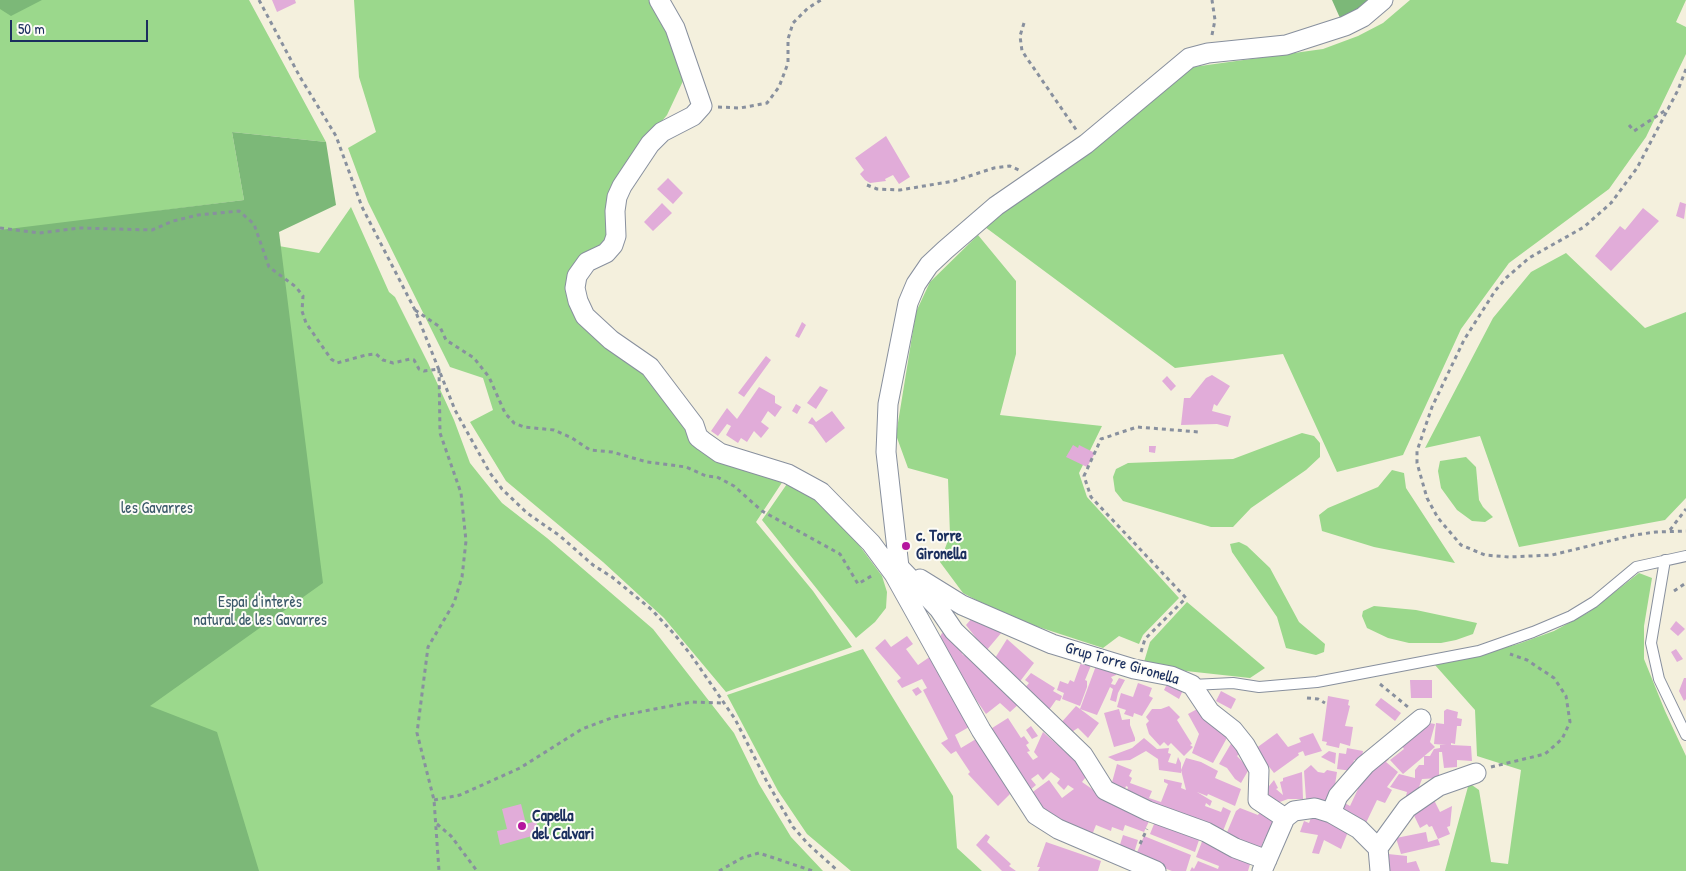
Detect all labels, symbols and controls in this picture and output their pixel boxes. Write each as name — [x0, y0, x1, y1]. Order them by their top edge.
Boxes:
scale bar — [12, 10, 150, 42]
text: 50 m — [18, 18, 45, 39]
park label: les Gavarres — [121, 499, 193, 519]
place label: c. Torre Gironella — [916, 527, 967, 565]
marker: c. Torre Gironella — [900, 540, 912, 552]
park label: Espai d'interès natural de les Gavarres — [193, 593, 327, 631]
street label: Grup Torre Gironella — [1063, 639, 1181, 689]
place label: Capella del Calvari — [532, 807, 594, 845]
marker: Capella del Calvari — [516, 820, 528, 832]

